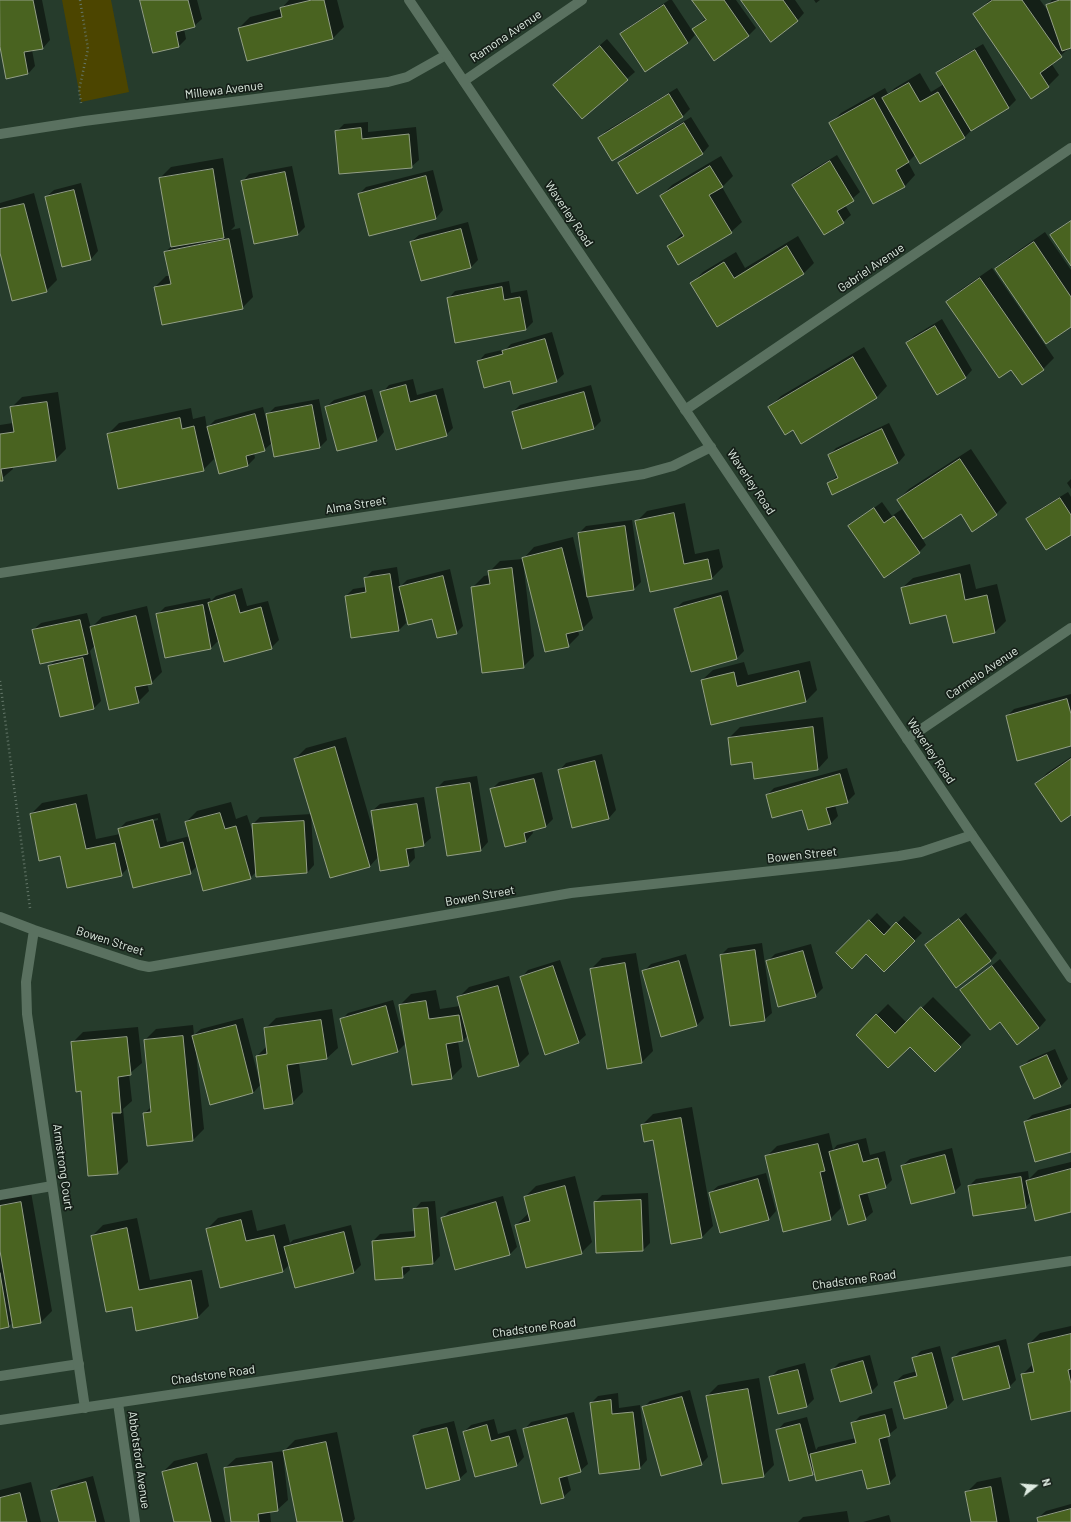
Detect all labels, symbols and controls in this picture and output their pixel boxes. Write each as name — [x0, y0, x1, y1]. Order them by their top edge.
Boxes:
street label: Ramona Avenue — [468, 7, 544, 65]
street label: Millewa Avenue — [184, 78, 264, 102]
street label: Waverley Road — [542, 179, 596, 249]
street label: Gabriel Avenue — [835, 240, 907, 296]
street label: Waverley Road — [724, 447, 778, 517]
street label: Alma Street — [325, 493, 387, 517]
street label: Carmelo Avenue — [943, 644, 1021, 702]
street label: Waverley Road — [904, 716, 958, 786]
street label: Bowen Street — [766, 844, 838, 866]
street label: Bowen Street — [444, 883, 516, 909]
street label: Bowen Street — [74, 923, 146, 959]
street label: Armstrong Court — [50, 1123, 76, 1211]
street label: Chadstone Road — [811, 1267, 897, 1293]
street label: Chadstone Road — [491, 1315, 577, 1341]
street label: Chadstone Road — [170, 1362, 256, 1388]
street label: Abbotsford Avenue — [125, 1410, 153, 1510]
north arrow — [1015, 1466, 1055, 1506]
text: N — [1040, 1477, 1054, 1488]

